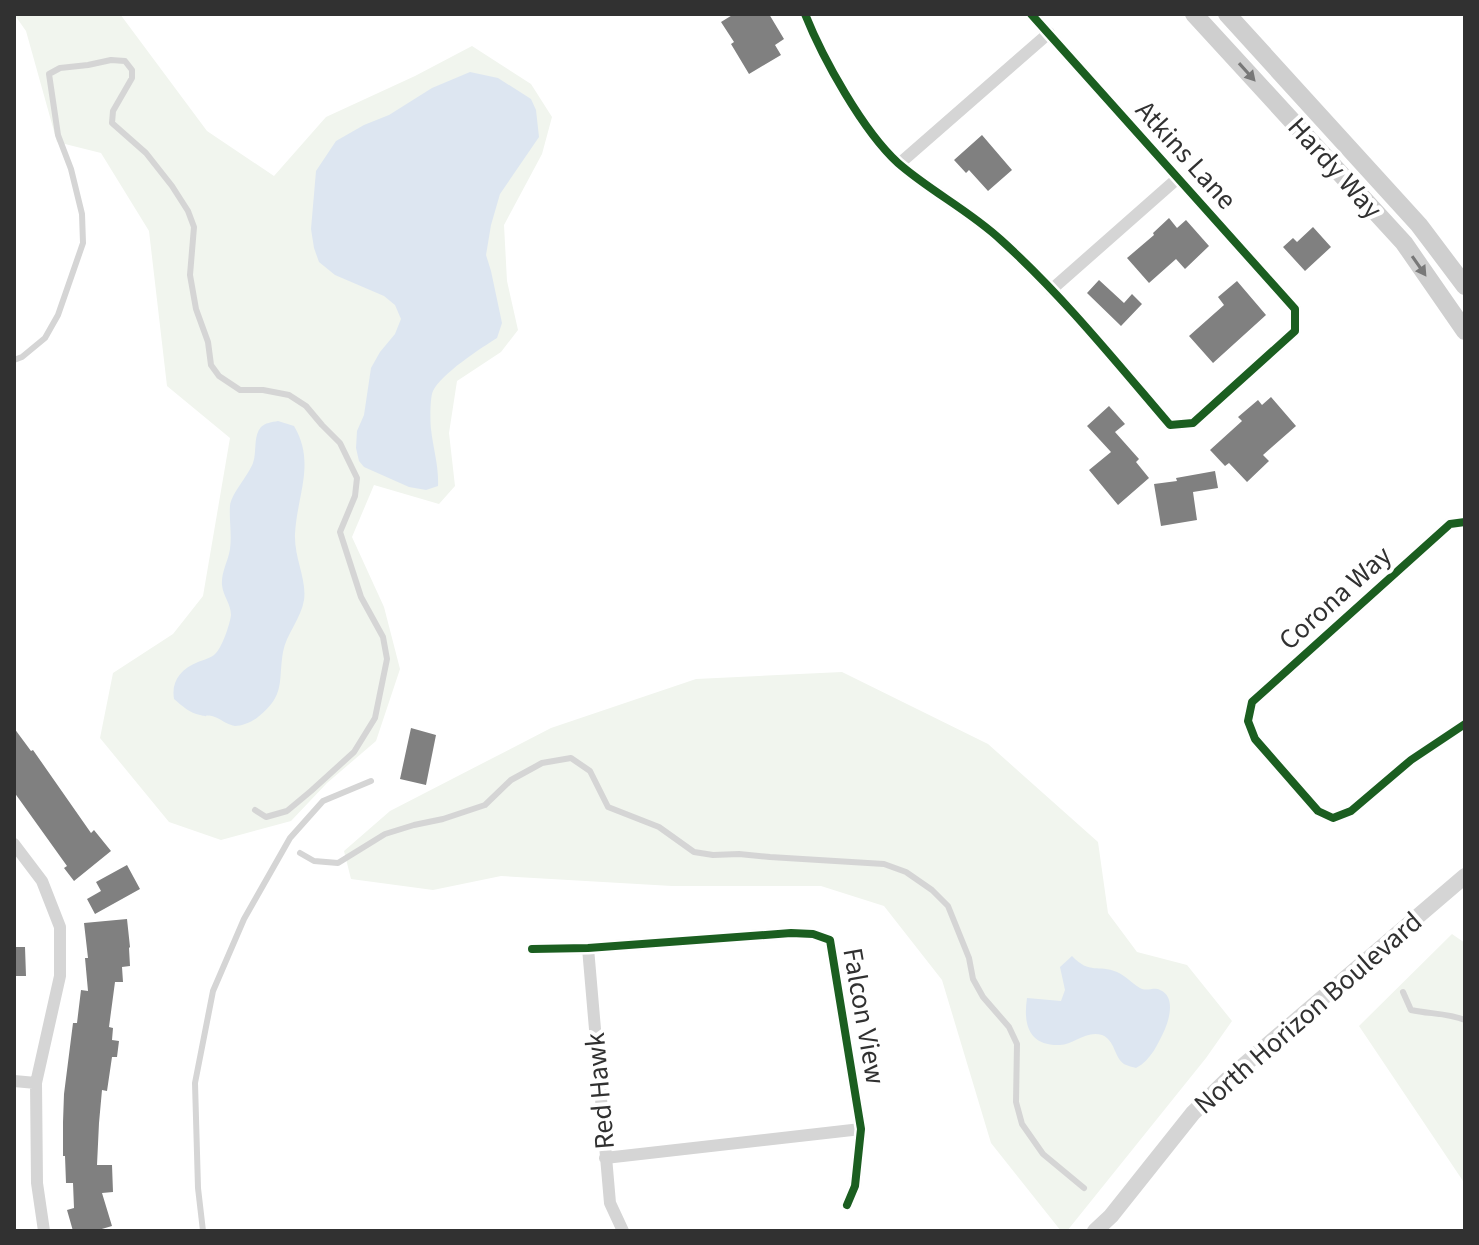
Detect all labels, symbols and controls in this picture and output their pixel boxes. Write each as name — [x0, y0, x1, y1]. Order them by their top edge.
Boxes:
one-way arrow — [1237, 62, 1255, 81]
street label: Atkins Lane — [1126, 92, 1246, 218]
street label: Hardy Way — [1278, 108, 1392, 228]
one-way arrow — [1411, 255, 1426, 276]
street label: Corona Way — [1270, 536, 1400, 660]
street label: North Horizon Boulevard — [1185, 903, 1431, 1123]
street label: Falcon View — [832, 945, 896, 1087]
street label: Red Hawk — [575, 1031, 625, 1151]

